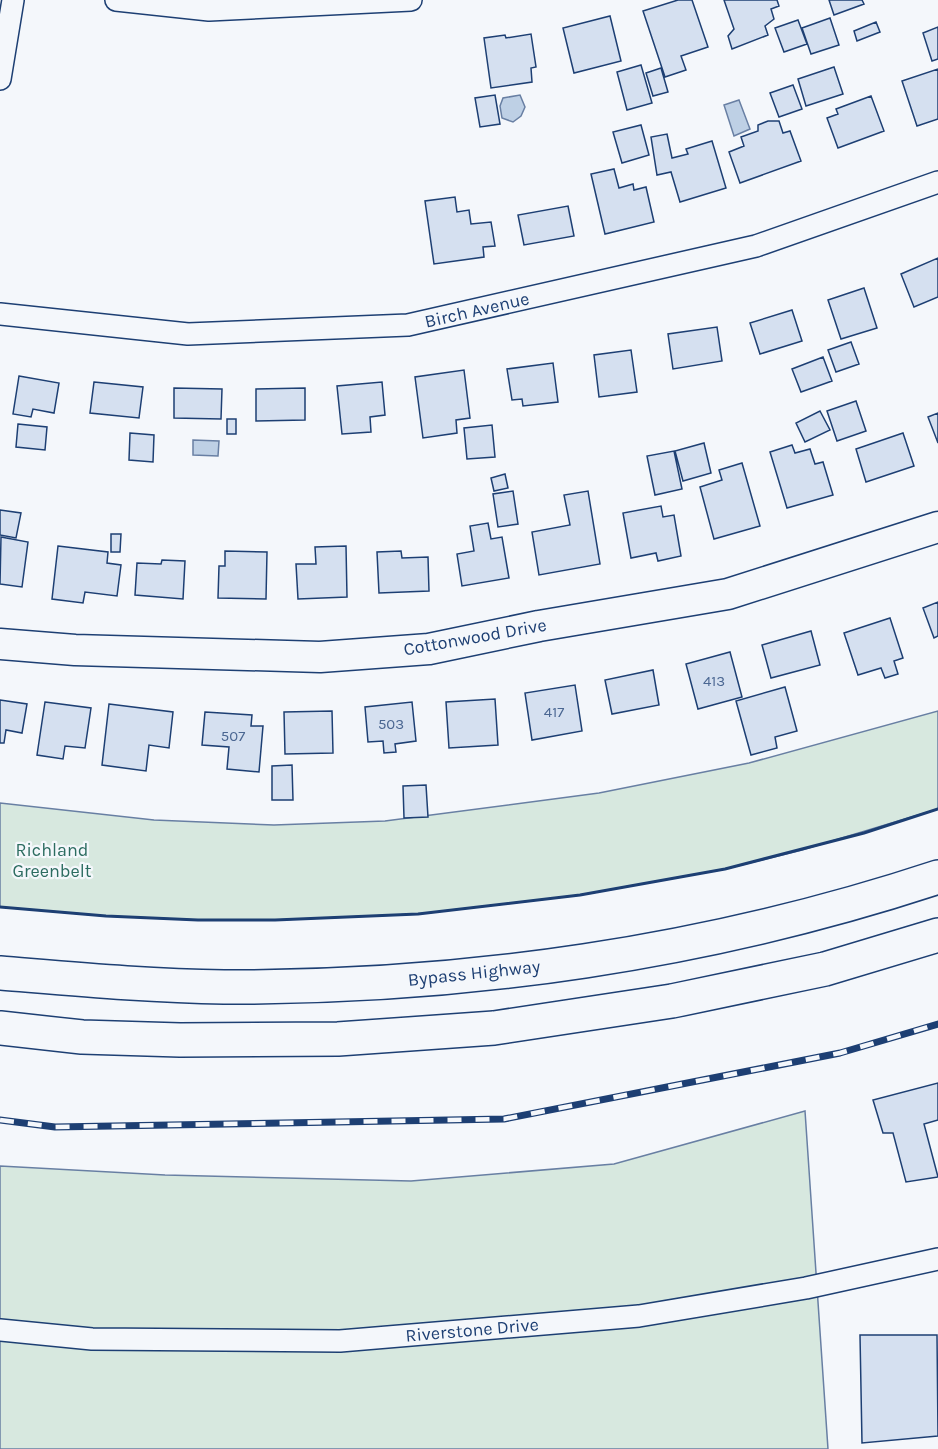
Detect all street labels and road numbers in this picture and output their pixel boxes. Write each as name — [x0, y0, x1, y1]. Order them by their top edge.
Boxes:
street label: Birch Avenue — [423, 287, 531, 333]
street label: Cottonwood Drive — [402, 614, 548, 660]
street label: Bypass Highway — [407, 955, 542, 991]
street label: Riverstone Drive — [404, 1313, 540, 1347]

